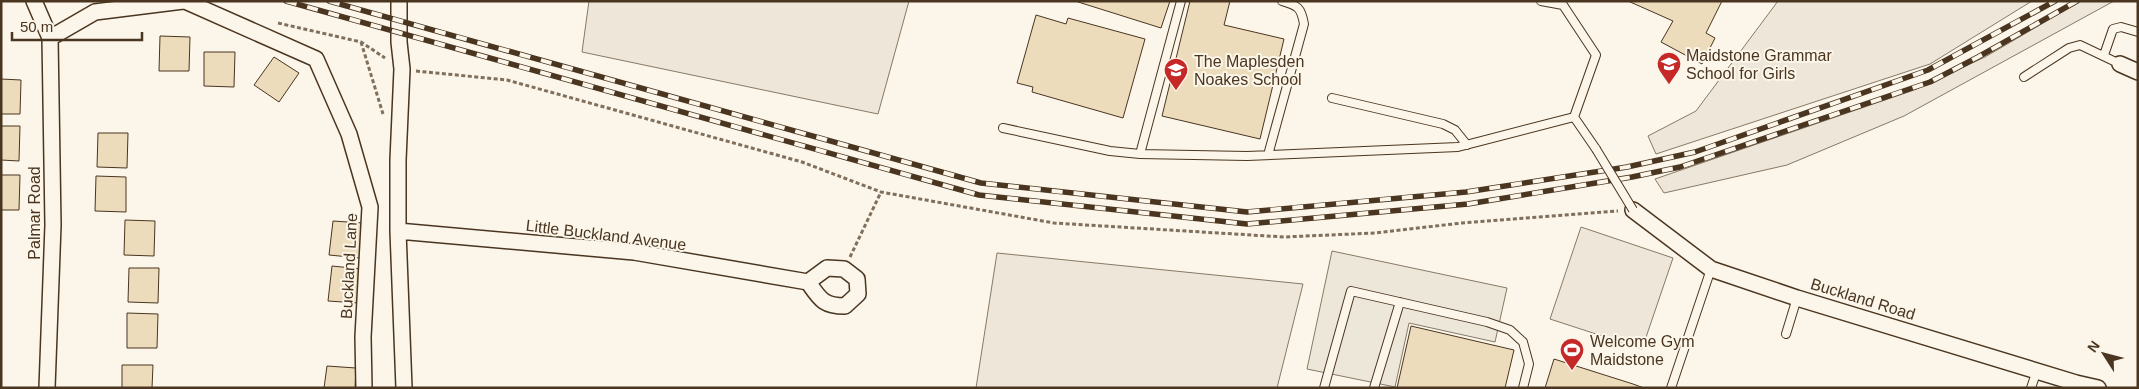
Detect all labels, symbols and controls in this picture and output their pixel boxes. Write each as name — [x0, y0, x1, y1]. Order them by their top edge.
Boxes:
scale bar — [12, 10, 142, 42]
text: 50 m — [20, 18, 53, 35]
place label: Maidstone Grammar School for Girls — [1686, 47, 1832, 82]
school or university icon: Maidstone Grammar School for Girls — [1656, 51, 1682, 85]
place label: The Maplesden Noakes School — [1194, 53, 1304, 88]
school or university icon: The Maplesden Noakes School — [1163, 57, 1189, 91]
street label: Palmar Road — [26, 166, 43, 260]
street label: Buckland Lane — [338, 213, 360, 319]
street label: Little Buckland Avenue — [525, 217, 687, 253]
street label: Buckland Road — [1809, 275, 1917, 323]
north arrow — [2079, 329, 2129, 379]
place label: Welcome Gym Maidstone — [1590, 333, 1695, 368]
sports icon: Welcome Gym Maidstone — [1559, 337, 1585, 371]
text: N — [2084, 338, 2103, 355]

